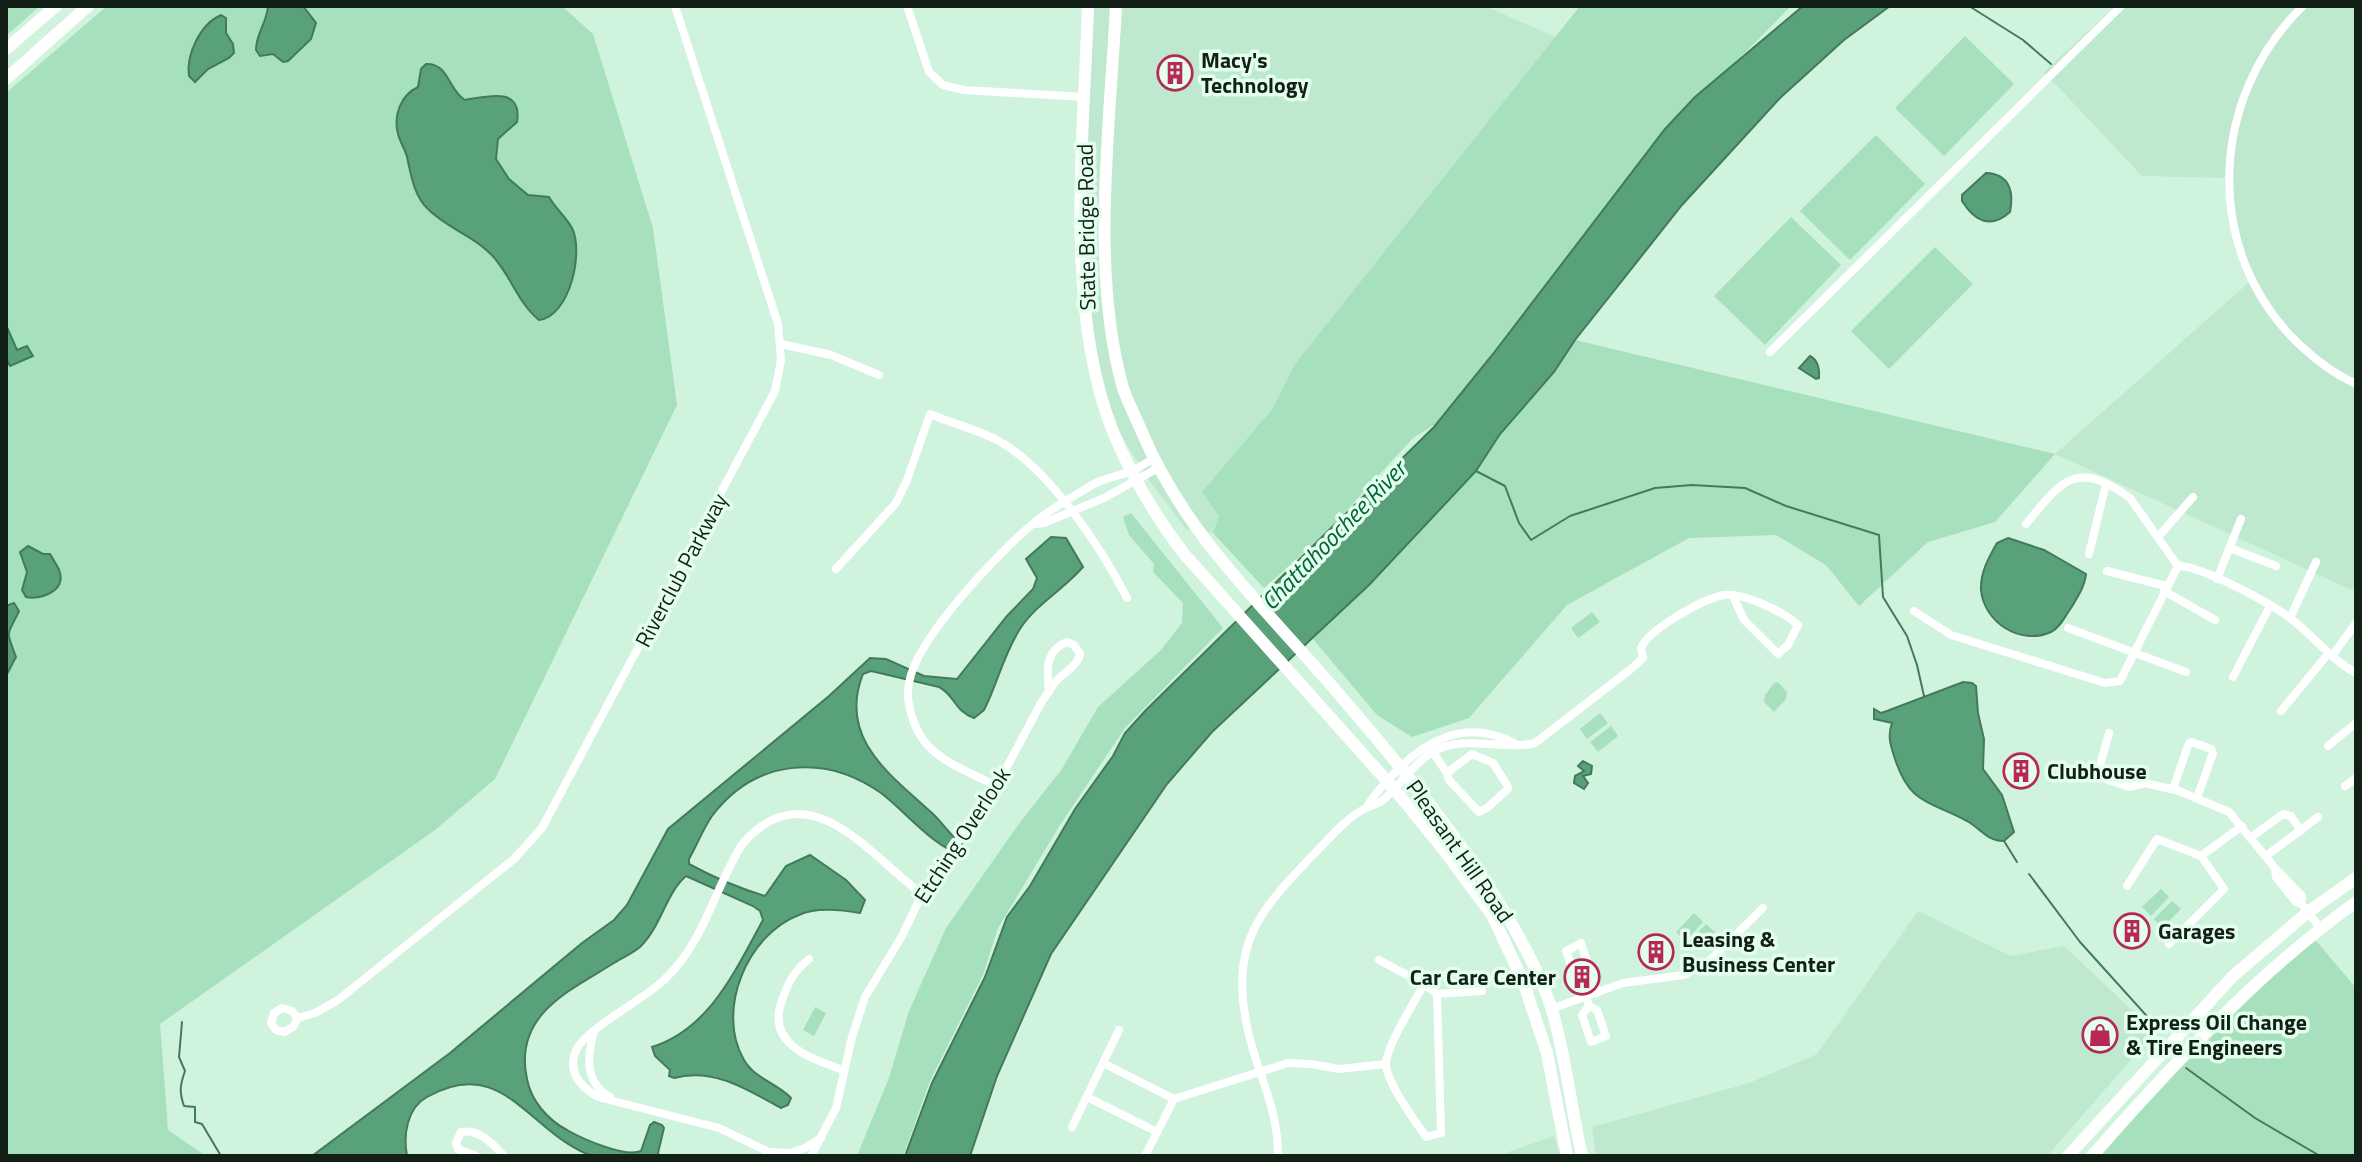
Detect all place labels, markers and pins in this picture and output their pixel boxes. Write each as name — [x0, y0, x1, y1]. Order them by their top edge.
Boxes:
place label: Macy's Technology — [1201, 43, 1309, 102]
building icon: Macy's Technology — [1156, 54, 1194, 92]
building icon: Clubhouse — [2002, 752, 2040, 790]
place label: Clubhouse — [2047, 754, 2147, 788]
building icon: Garages — [2113, 912, 2151, 950]
place label: Garages — [2158, 914, 2235, 948]
place label: Leasing & Business Center — [1682, 922, 1835, 981]
building icon: Leasing & Business Center — [1637, 933, 1675, 971]
building icon: Car Care Center — [1563, 958, 1601, 996]
place label: Car Care Center — [1410, 960, 1556, 994]
place label: Express Oil Change & Tire Engineers — [2126, 1005, 2307, 1064]
shop icon: Express Oil Change & Tire Engineers — [2081, 1016, 2119, 1054]

